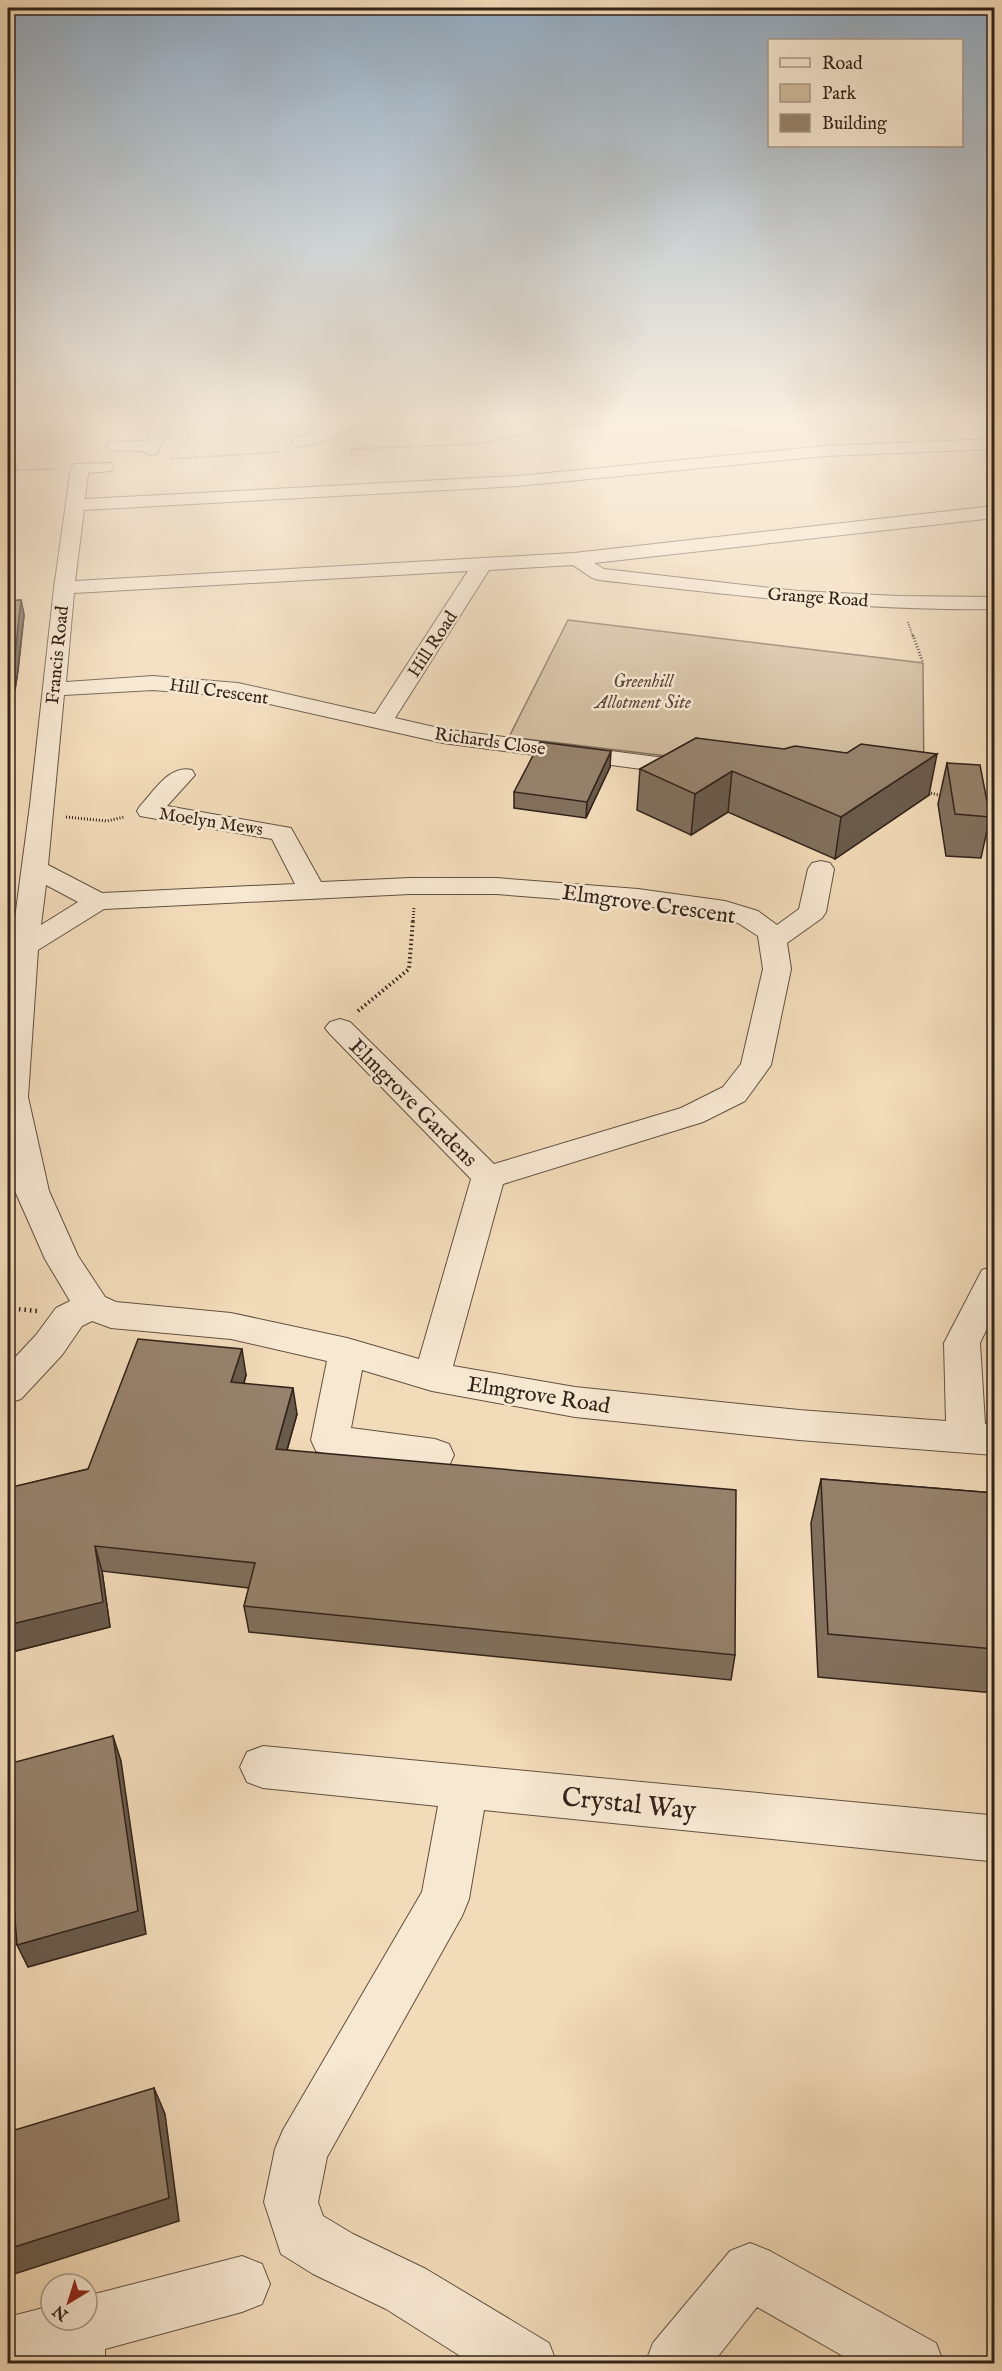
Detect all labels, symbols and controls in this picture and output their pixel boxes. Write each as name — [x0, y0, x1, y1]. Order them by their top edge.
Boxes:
legend — [768, 39, 963, 147]
text: Road — [822, 53, 863, 76]
text: Park — [822, 83, 857, 106]
text: Building — [822, 113, 887, 136]
street label: Grange Road — [767, 584, 869, 614]
street label: Francis Road — [42, 605, 75, 705]
street label: Hill Road — [403, 607, 463, 682]
park label: Greenhill Allotment Site — [593, 671, 691, 715]
street label: Hill Crescent — [168, 674, 270, 711]
street label: Richards Close — [433, 723, 547, 762]
street label: Moelyn Mews — [157, 803, 264, 842]
street label: Elmgrove Crescent — [560, 879, 738, 931]
street label: Elmgrove Gardens — [342, 1033, 483, 1174]
street label: Elmgrove Road — [465, 1371, 612, 1421]
street label: Crystal Way — [560, 1781, 698, 1829]
north arrow — [39, 2272, 99, 2332]
text: N — [49, 2300, 73, 2325]

